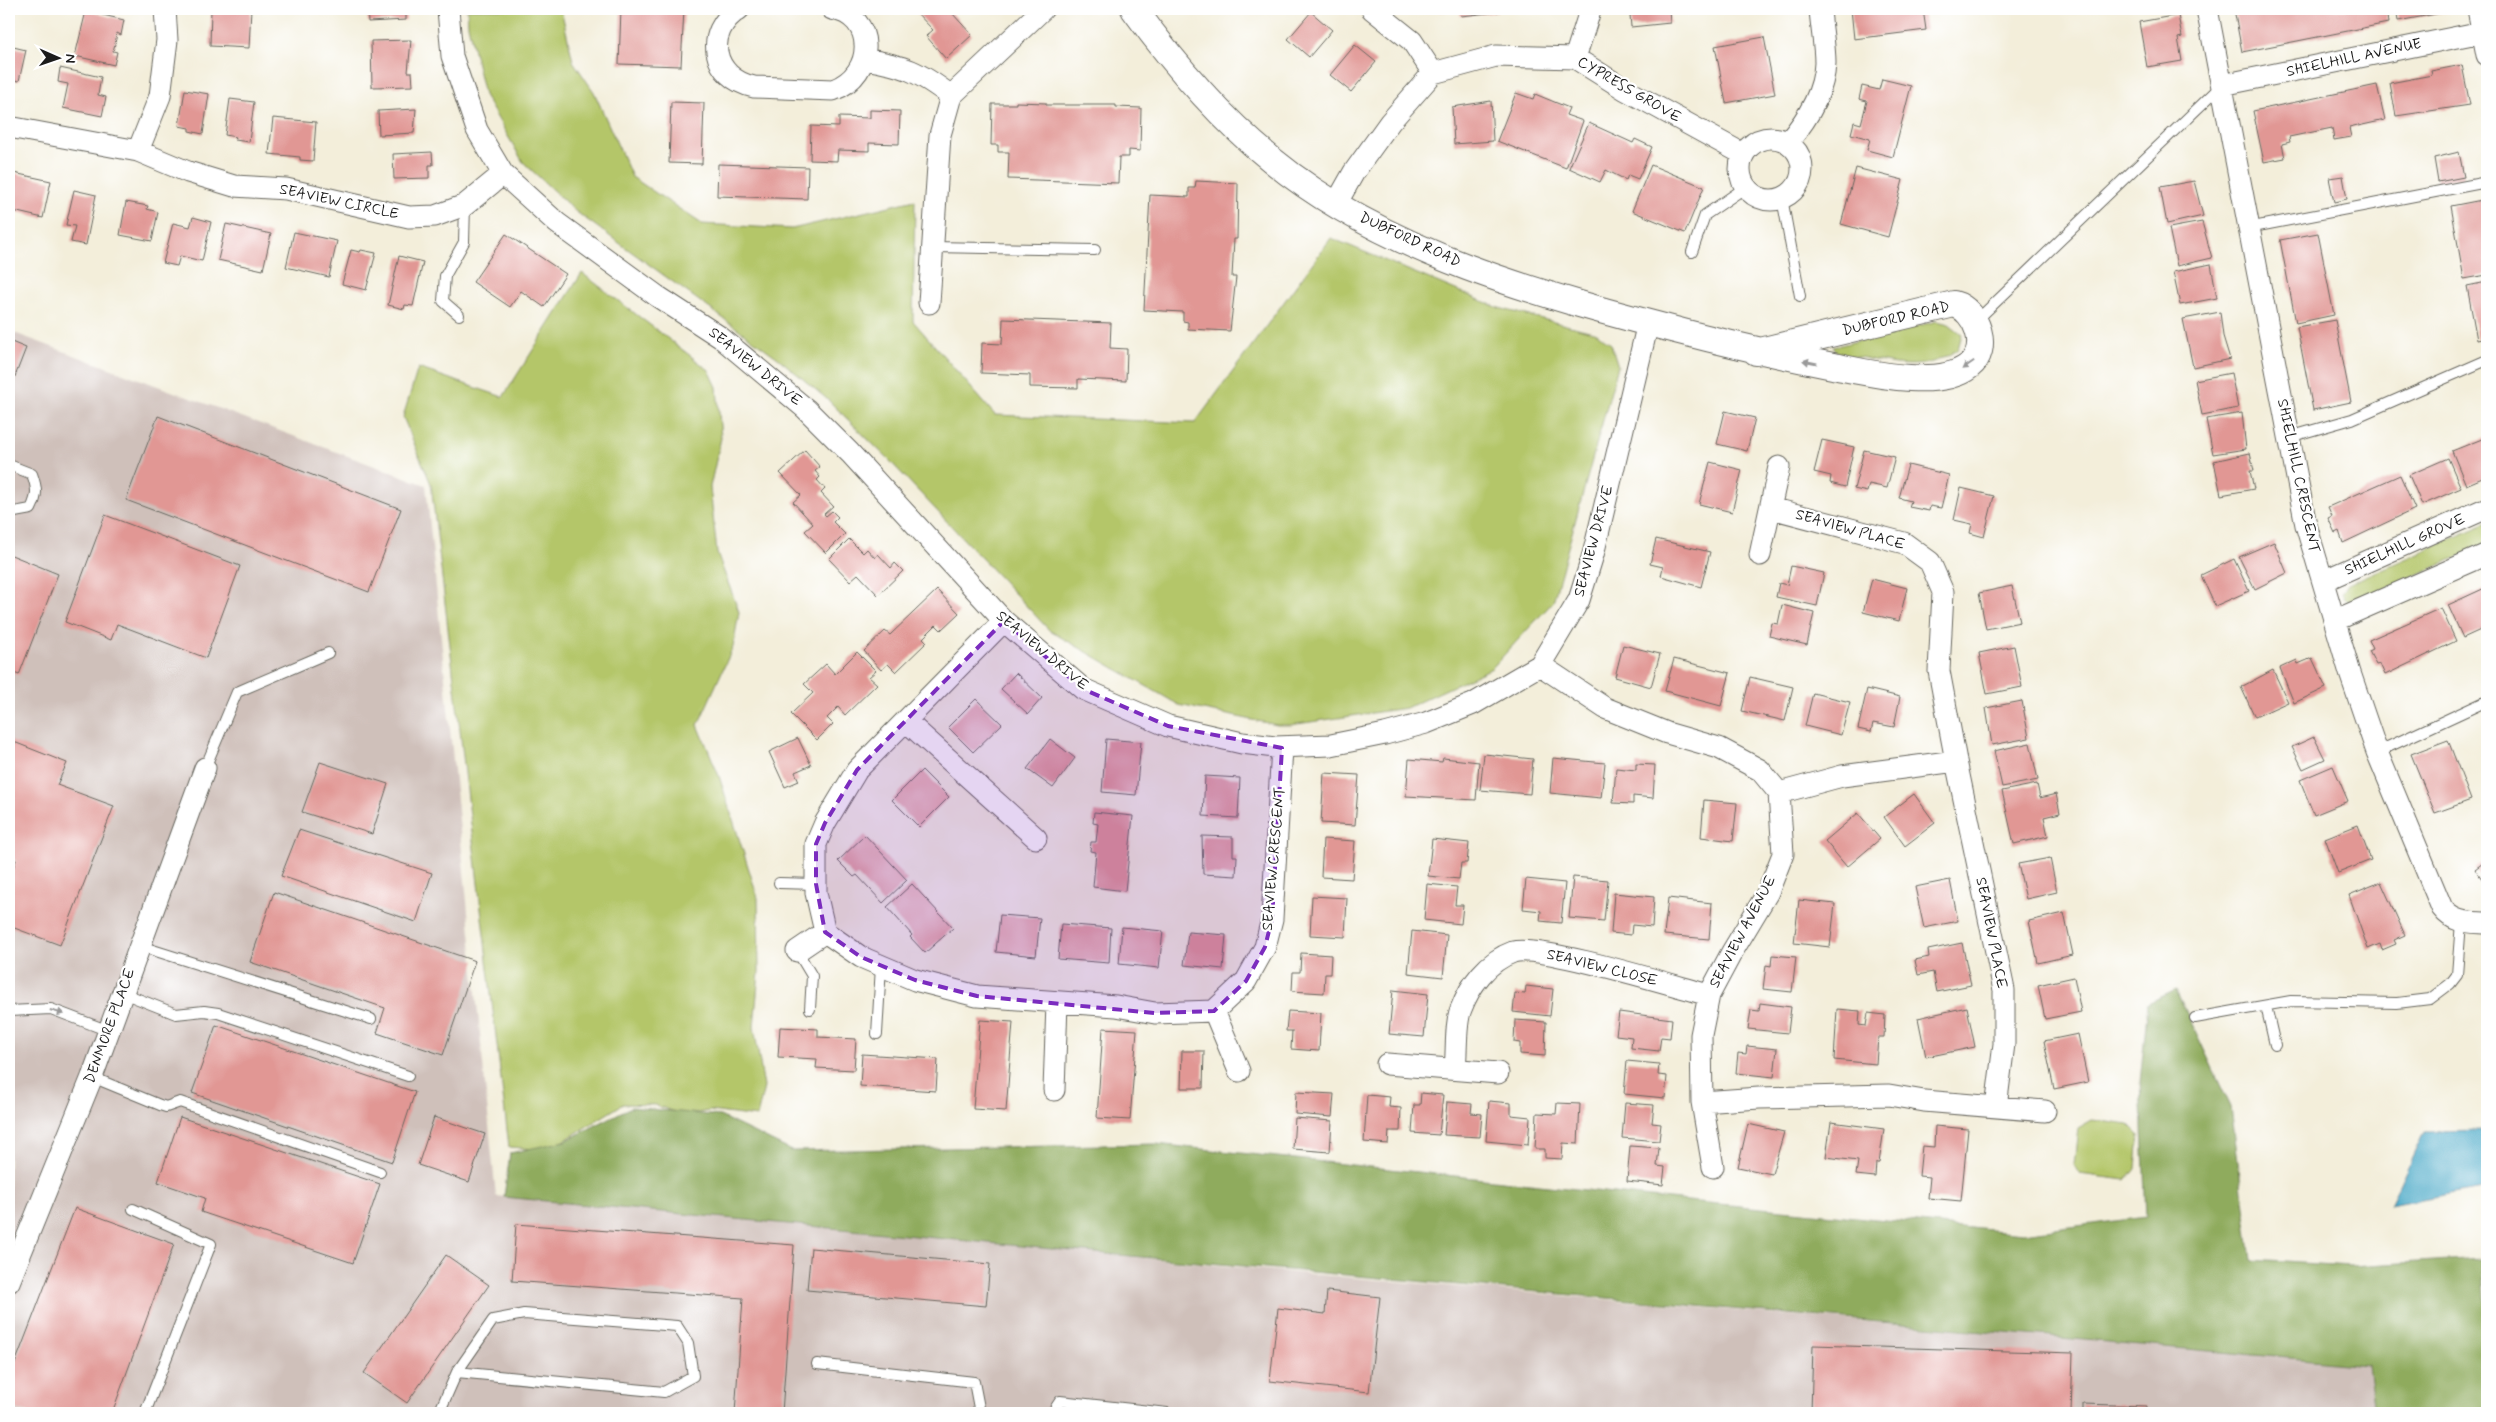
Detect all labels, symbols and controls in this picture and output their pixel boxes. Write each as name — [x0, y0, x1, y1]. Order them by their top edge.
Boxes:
north arrow — [32, 32, 82, 82]
street label: SHIELHILL AVENUE — [2285, 34, 2424, 82]
street label: CYPRESS GROVE — [1574, 52, 1685, 128]
text: N — [61, 53, 79, 63]
street label: SEAVIEW CIRCLE — [278, 180, 401, 224]
street label: DUBFORD ROAD — [1356, 208, 1464, 272]
street label: DUBFORD ROAD — [1840, 297, 1952, 341]
street label: SEAVIEW DRIVE — [704, 323, 806, 411]
one-way arrow — [1801, 357, 1817, 365]
one-way arrow — [1961, 360, 1975, 370]
street label: SHIELHILL CRESCENT — [2272, 397, 2324, 555]
street label: SEAVIEW DRIVE — [1569, 483, 1619, 599]
street label: SEAVIEW PLACE — [1793, 505, 1907, 555]
street label: SHIELHILL GROVE — [2342, 509, 2469, 581]
street label: SEAVIEW DRIVE — [992, 606, 1093, 696]
street label: SEAVIEW CRESCENT — [1258, 786, 1290, 932]
street label: SEAVIEW AVENUE — [1705, 872, 1781, 992]
street label: SEAVIEW PLACE — [1970, 876, 2012, 991]
street label: SEAVIEW CLOSE — [1544, 945, 1660, 992]
street label: DENMORE PLACE — [80, 965, 140, 1087]
one-way arrow — [49, 1008, 64, 1016]

